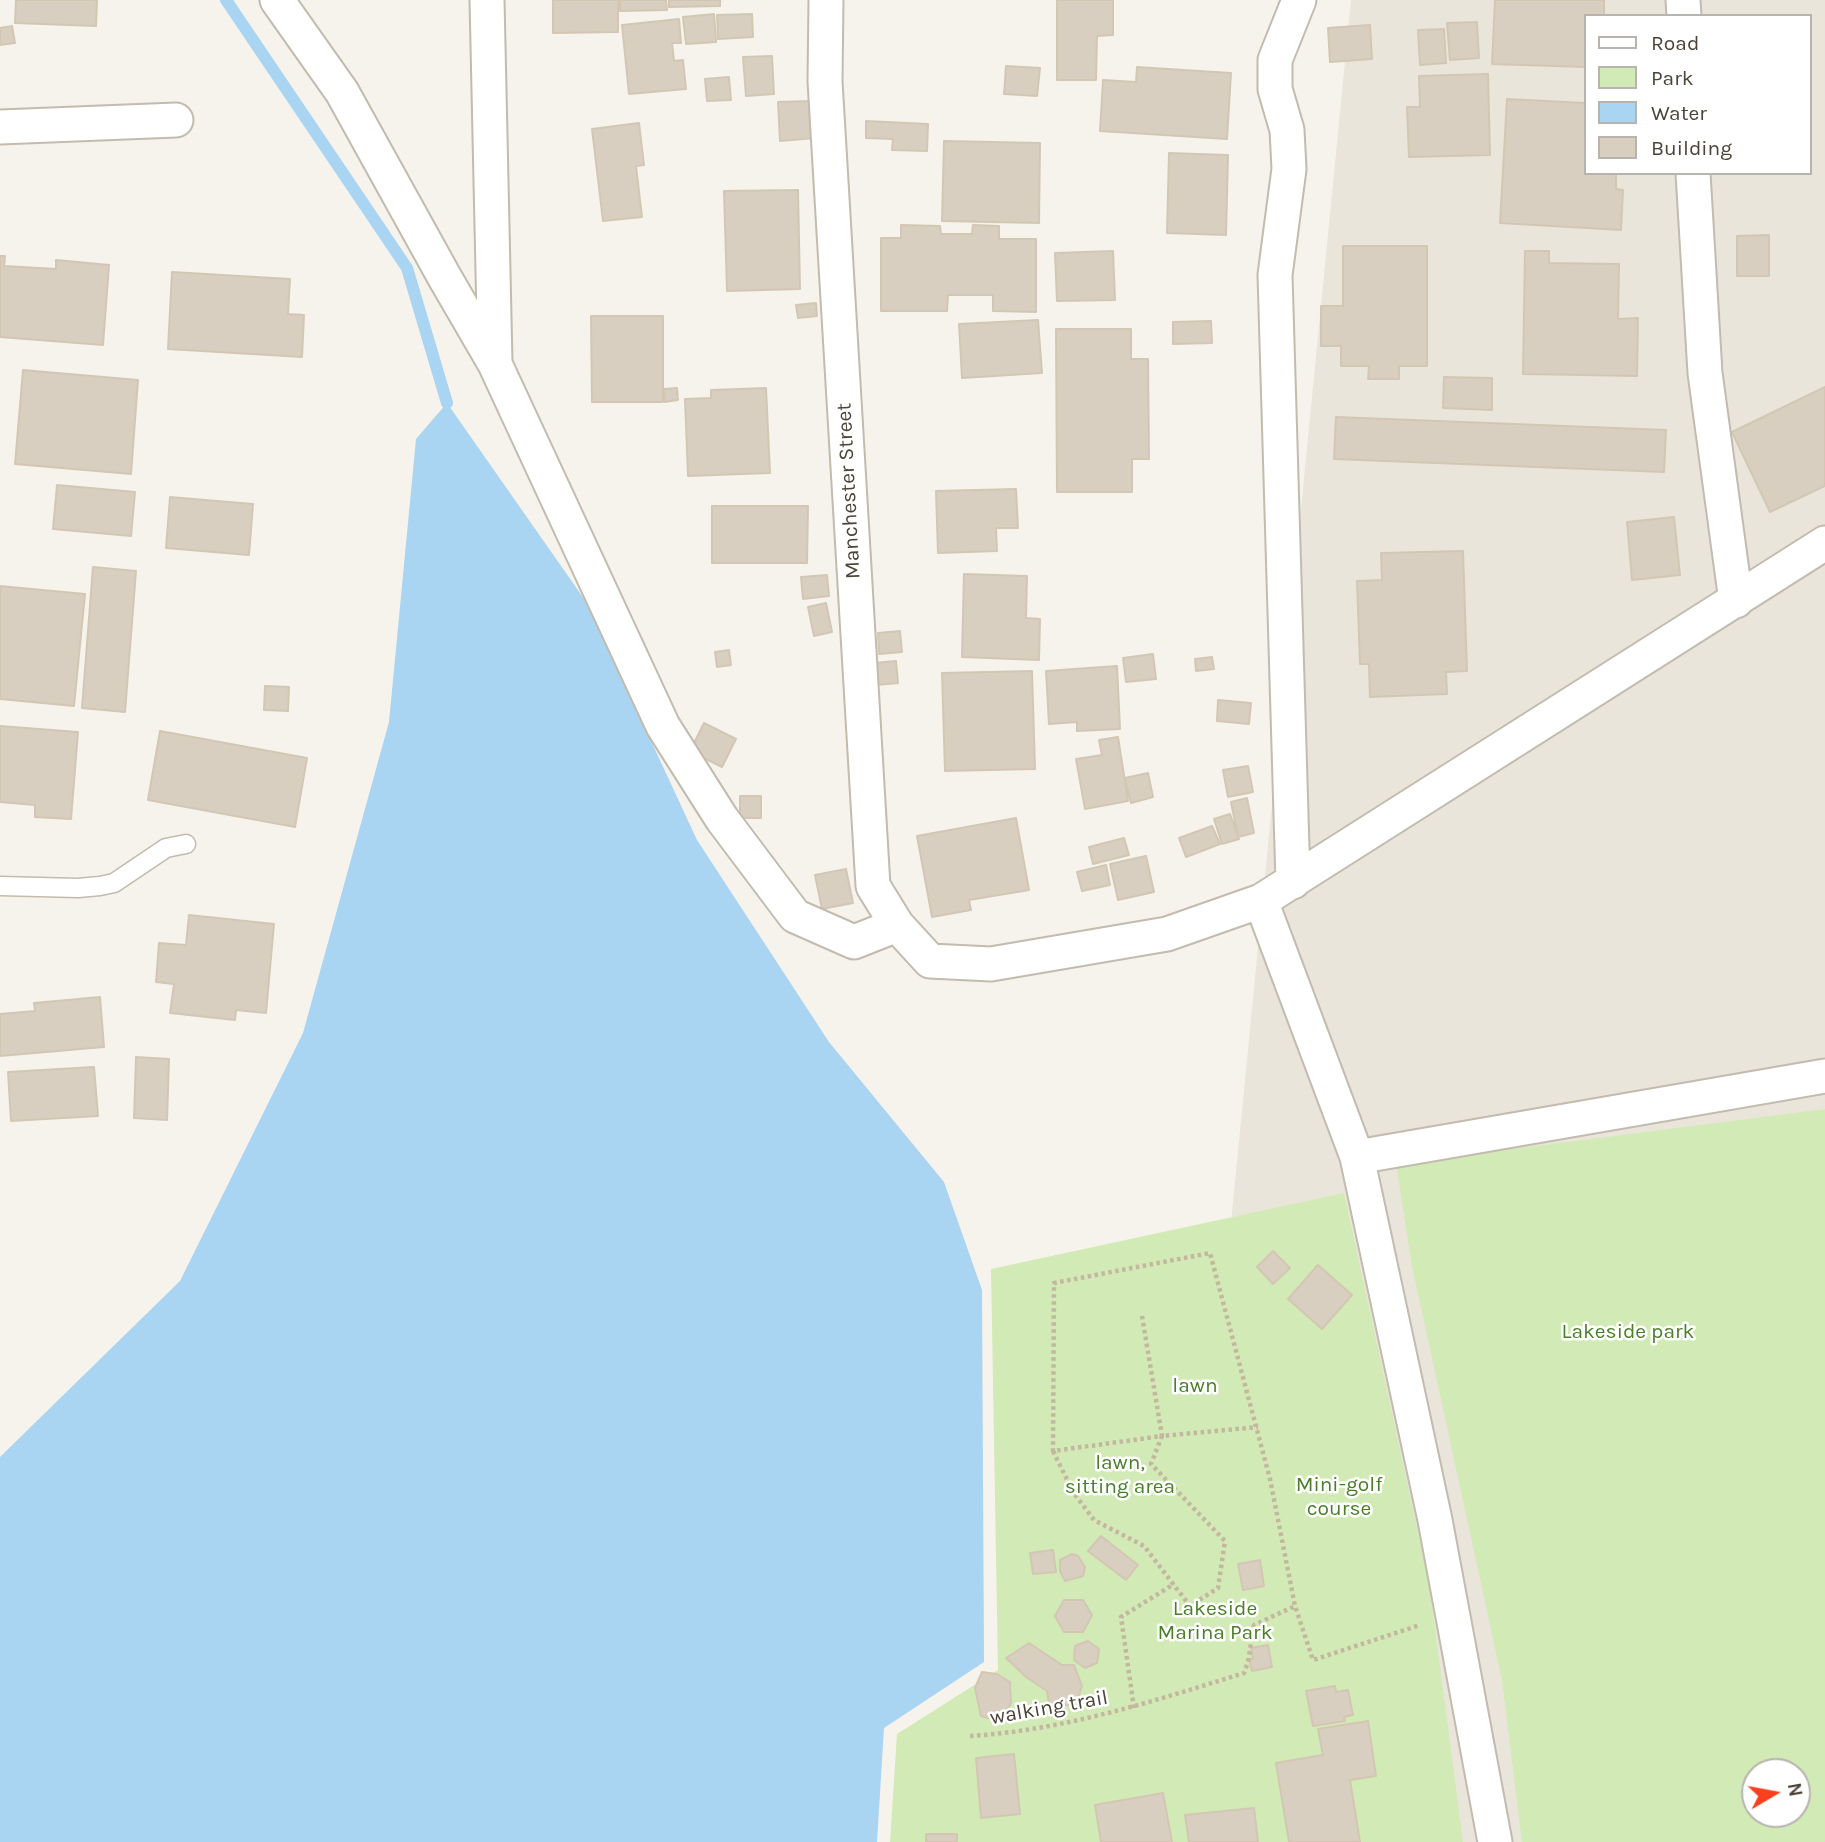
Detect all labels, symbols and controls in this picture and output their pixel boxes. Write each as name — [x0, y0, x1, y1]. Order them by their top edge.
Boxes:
legend — [1584, 14, 1811, 175]
text: Road — [1651, 31, 1699, 55]
text: Park — [1651, 66, 1694, 90]
text: Water — [1651, 101, 1707, 125]
text: Building — [1651, 136, 1732, 160]
street label: Manchester Street — [832, 402, 866, 580]
park label: Lakeside park — [1562, 1319, 1694, 1345]
park label: lawn — [1172, 1373, 1218, 1399]
park label: lawn, sitting area — [1065, 1450, 1175, 1500]
park label: Mini-golf course — [1296, 1472, 1382, 1522]
park label: Lakeside Marina Park — [1157, 1596, 1273, 1646]
street label: walking trail — [988, 1685, 1110, 1731]
north arrow — [1741, 1758, 1811, 1828]
text: N — [1783, 1781, 1807, 1798]

